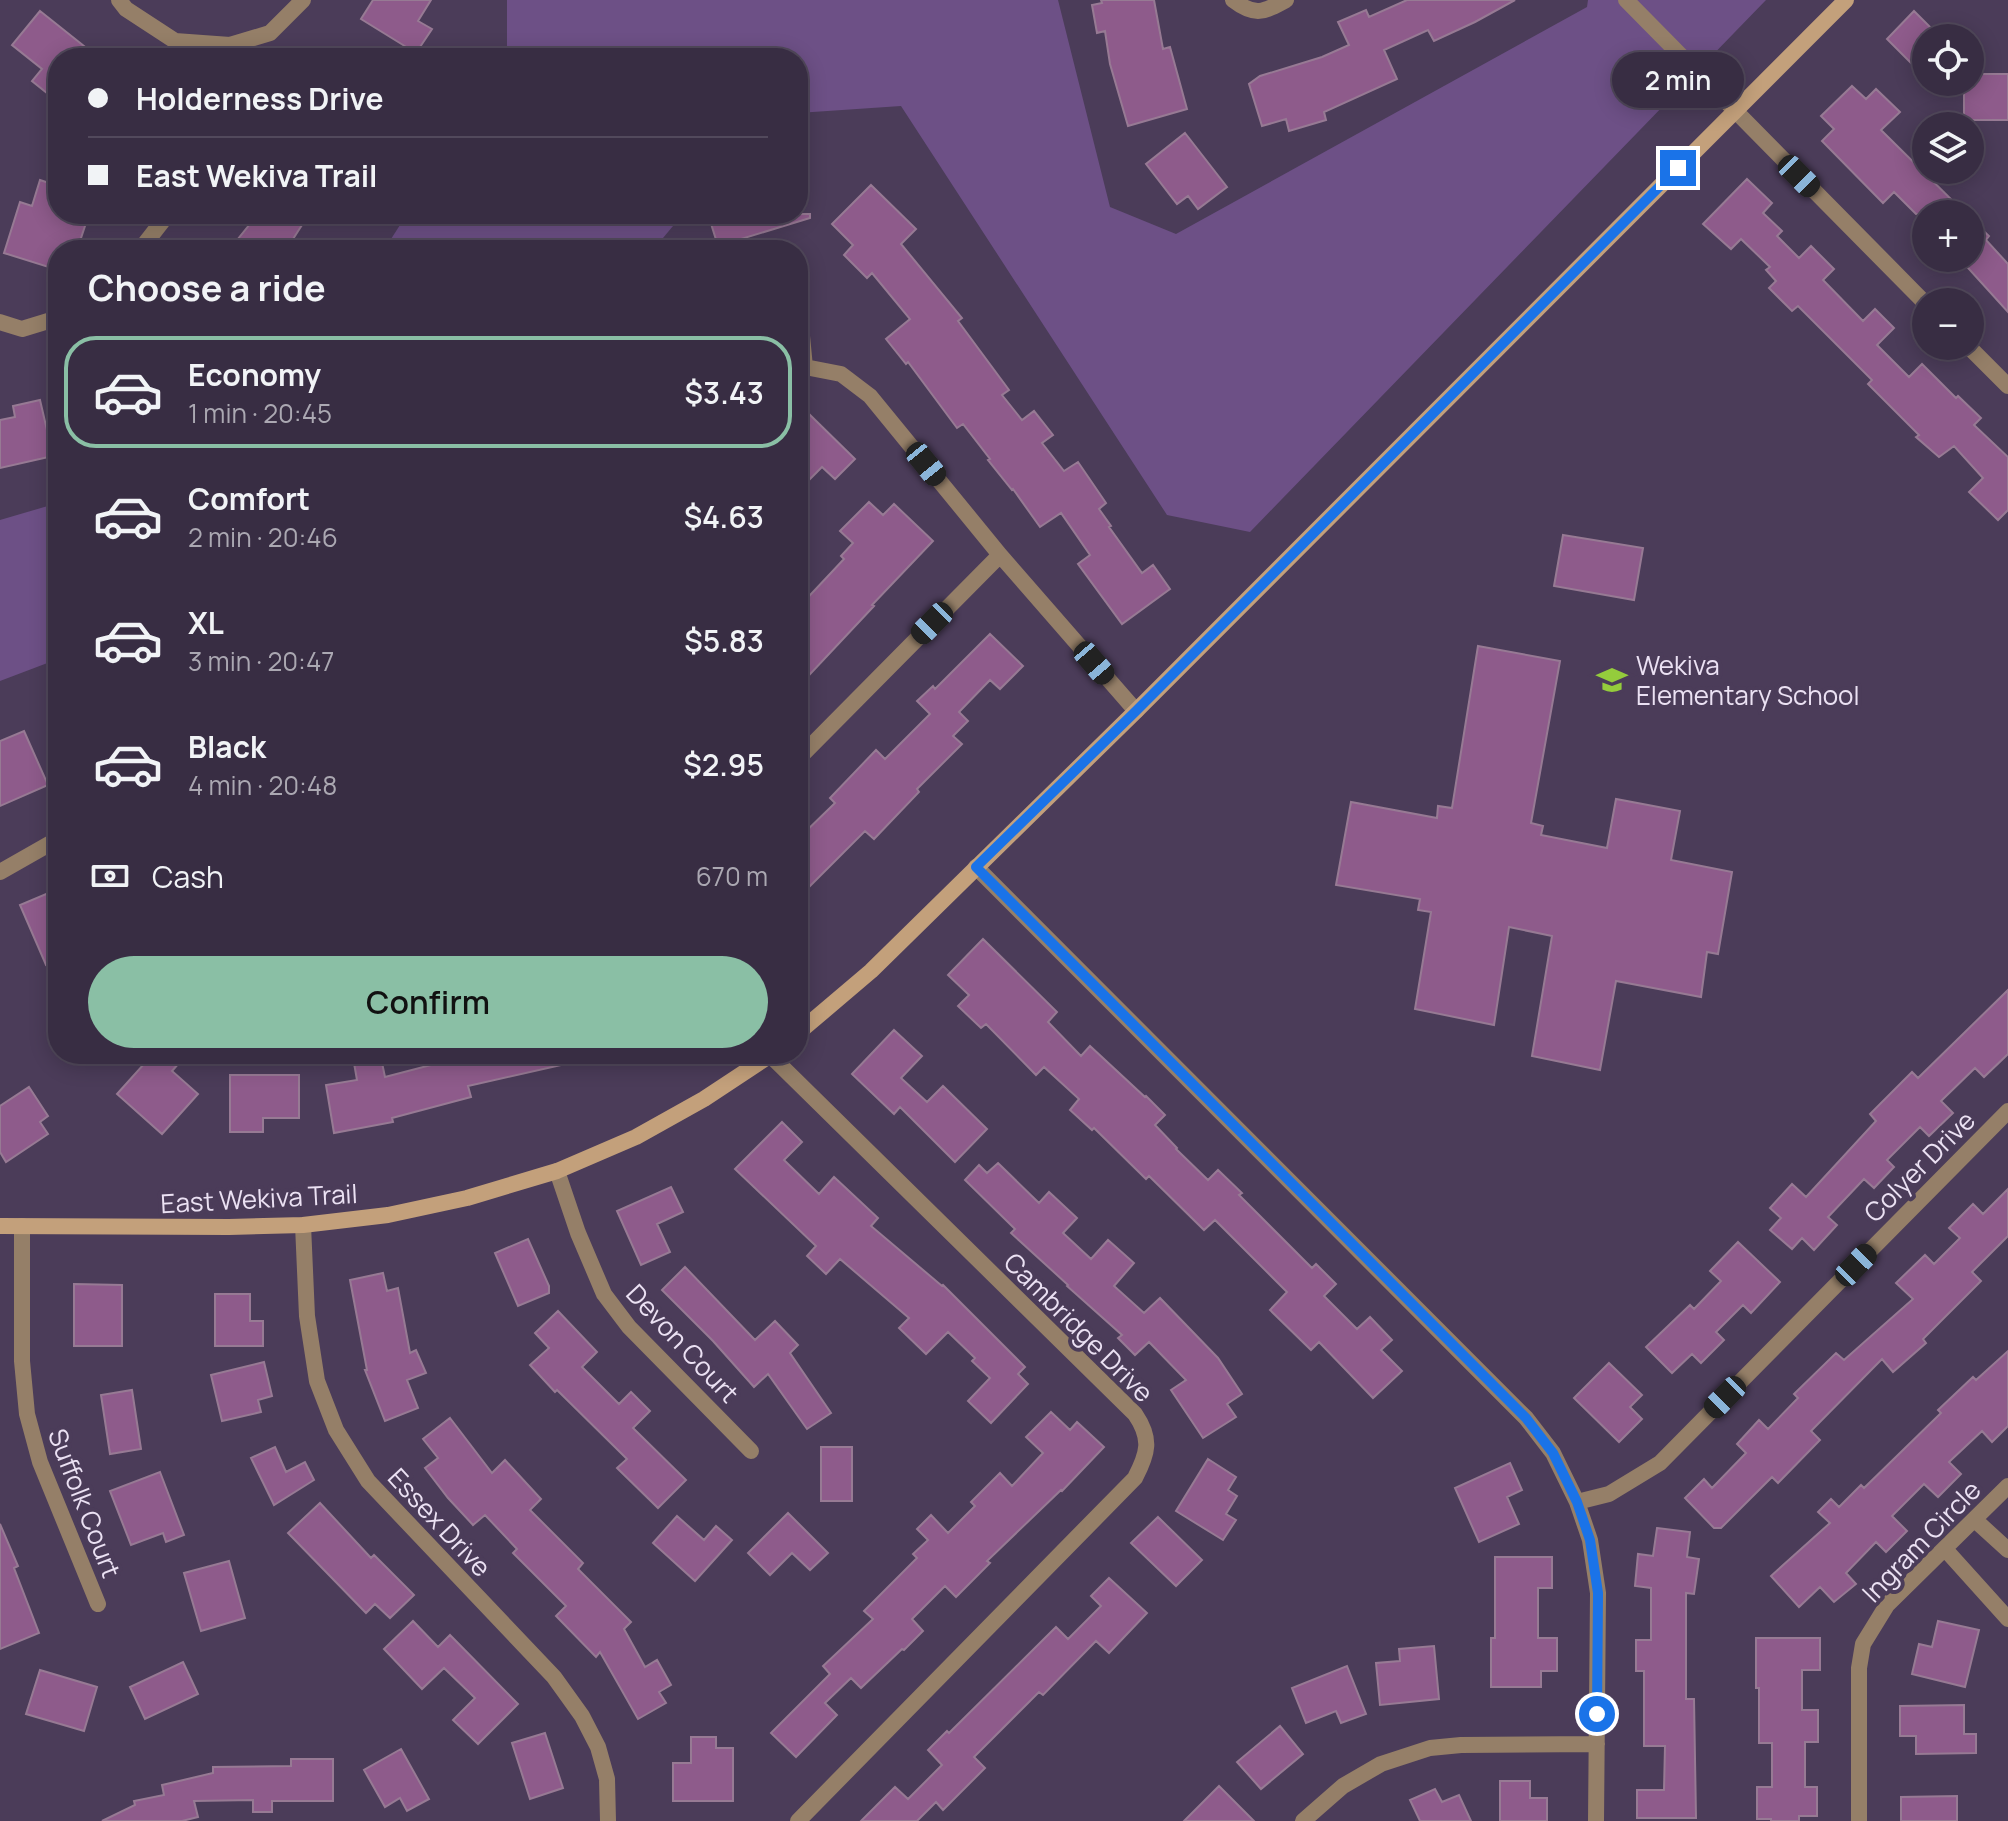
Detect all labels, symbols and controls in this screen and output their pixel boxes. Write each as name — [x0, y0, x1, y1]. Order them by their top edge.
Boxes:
map controls — [1912, 24, 1984, 360]
button: locate — [1912, 24, 1984, 96]
callout: 2 min — [1612, 52, 1744, 108]
text: 2 min — [1645, 62, 1711, 98]
text: Holderness Drive — [136, 78, 384, 119]
button: layers — [1912, 112, 1984, 184]
route end — [1660, 150, 1696, 186]
car — [1774, 151, 1824, 201]
text: East Wekiva Trail — [136, 155, 378, 196]
button: + — [1912, 200, 1984, 272]
text: Choose a ride — [88, 263, 326, 312]
button: − — [1912, 288, 1984, 360]
text: Economy — [188, 354, 321, 395]
icon: car — [92, 356, 164, 428]
text: $3.43 — [685, 372, 764, 413]
text: 1 min · 20:45 — [188, 395, 332, 431]
car — [902, 438, 950, 490]
text: Comfort — [188, 478, 310, 519]
icon: car — [92, 480, 164, 552]
text: $4.63 — [684, 496, 764, 537]
text: 2 min · 20:46 — [188, 519, 338, 555]
car — [907, 598, 957, 648]
text: XL — [188, 602, 224, 643]
icon: car — [92, 604, 164, 676]
text: $5.83 — [684, 620, 764, 661]
car — [1069, 637, 1119, 689]
text: 3 min · 20:47 — [188, 643, 334, 679]
place label: Wekiva Elementary School — [1636, 647, 1860, 713]
school or university icon: Wekiva Elementary School — [1595, 663, 1629, 697]
text: Black — [188, 726, 266, 767]
icon: car — [92, 728, 164, 800]
text: $2.95 — [683, 744, 764, 785]
text: 4 min · 20:48 — [188, 767, 337, 803]
icon: cash — [88, 854, 132, 898]
text: Cash — [152, 856, 224, 897]
text: 670 m — [696, 858, 768, 894]
button: Confirm — [88, 956, 768, 1048]
street label: Colyer Drive — [1855, 1102, 1983, 1230]
street label: East Wekiva Trail — [160, 1175, 358, 1221]
car — [1831, 1239, 1881, 1291]
street label: Cambridge Drive — [996, 1244, 1162, 1410]
street label: Devon Court — [619, 1276, 747, 1410]
car — [1700, 1372, 1750, 1422]
street label: Suffolk Court — [40, 1423, 130, 1583]
street label: Essex Drive — [380, 1460, 500, 1584]
street label: Ingram Circle — [1854, 1472, 1988, 1610]
route start — [1579, 1696, 1615, 1732]

